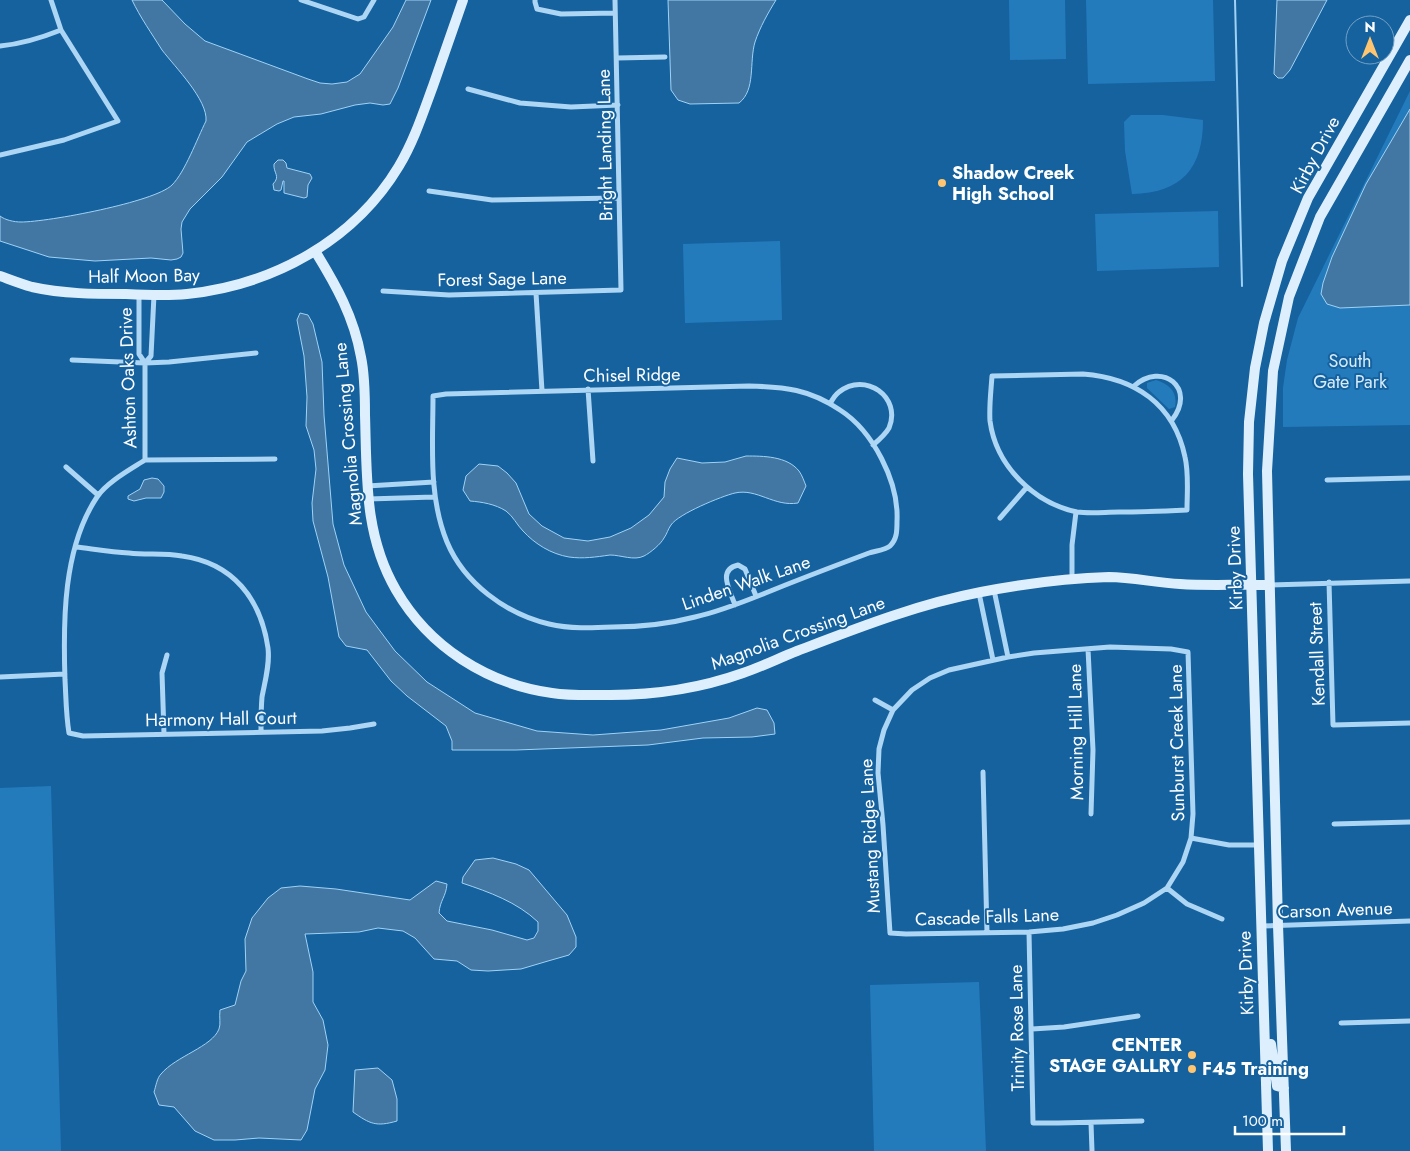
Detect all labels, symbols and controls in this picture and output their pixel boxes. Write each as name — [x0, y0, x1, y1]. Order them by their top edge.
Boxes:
north arrow — [1345, 15, 1395, 65]
text: N — [1364, 17, 1376, 37]
street label: Bright Landing Lane — [591, 69, 619, 221]
street label: Kirby Drive — [1284, 112, 1346, 198]
place label: Shadow Creek High School — [952, 160, 1075, 207]
marker: Shadow Creek High School — [936, 177, 948, 189]
street label: Half Moon Bay — [88, 262, 200, 290]
street label: Forest Sage Lane — [437, 265, 567, 293]
street label: Ashton Oaks Drive — [113, 307, 143, 449]
street label: Magnolia Crossing Lane — [327, 341, 369, 527]
park label: South Gate Park — [1313, 348, 1387, 395]
street label: Chisel Ridge — [583, 361, 681, 389]
street label: Kirby Drive — [1221, 525, 1249, 611]
street label: Linden Walk Lane — [678, 549, 814, 617]
street label: Magnolia Crossing Lane — [707, 589, 889, 677]
street label: Kendall Street — [1302, 601, 1332, 706]
street label: Morning Hill Lane — [1062, 664, 1090, 800]
street label: Sunburst Creek Lane — [1163, 664, 1191, 822]
street label: Harmony Hall Court — [145, 705, 298, 733]
street label: Mustang Ridge Lane — [853, 758, 887, 914]
street label: Carson Avenue — [1277, 895, 1393, 925]
street label: Cascade Falls Lane — [915, 901, 1059, 933]
street label: Kirby Drive — [1232, 930, 1260, 1016]
street label: Trinity Rose Lane — [1003, 964, 1031, 1092]
place label: CENTER STAGE GALLRY — [1049, 1032, 1182, 1079]
marker: CENTER STAGE GALLRY — [1186, 1049, 1198, 1061]
place label: F45 Training — [1202, 1056, 1309, 1082]
marker: F45 Training — [1186, 1063, 1198, 1075]
scale bar — [1235, 1104, 1344, 1136]
text: 100 m — [1242, 1110, 1283, 1132]

